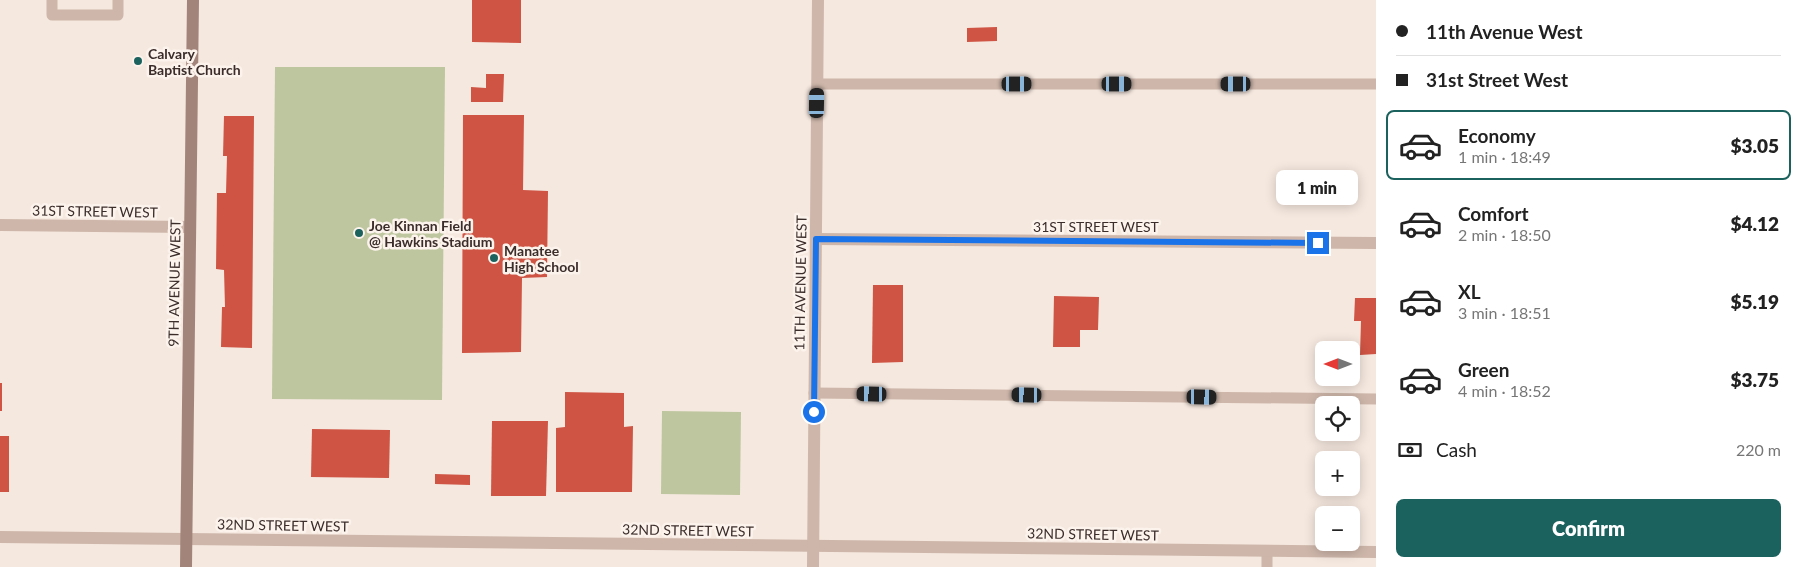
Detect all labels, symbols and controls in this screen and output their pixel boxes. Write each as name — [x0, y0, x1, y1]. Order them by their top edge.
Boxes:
text: 11th Avenue West — [1426, 20, 1583, 43]
place label: Calvary Baptist Church — [148, 45, 241, 78]
marker: Calvary Baptist Church — [132, 55, 144, 67]
text: 31st Street West — [1426, 68, 1568, 91]
car — [1002, 77, 1032, 92]
car — [1102, 77, 1132, 92]
car — [1221, 77, 1251, 92]
car — [809, 88, 824, 118]
icon: car — [1398, 123, 1443, 168]
text: Economy — [1458, 124, 1536, 147]
text: $3.05 — [1730, 134, 1779, 157]
text: 1 min · 18:49 — [1458, 147, 1551, 166]
callout: 1 min — [1277, 170, 1359, 206]
text: 1 min — [1297, 178, 1337, 197]
street label: 31ST STREET WEST — [32, 201, 159, 221]
icon: car — [1398, 201, 1443, 246]
text: Comfort — [1458, 202, 1529, 225]
text: $4.12 — [1730, 212, 1779, 235]
street label: 11TH AVENUE WEST — [790, 214, 810, 351]
place label: Joe Kinnan Field @ Hawkins Stadium — [369, 217, 492, 250]
street label: 9TH AVENUE WEST — [164, 218, 184, 347]
street label: 31ST STREET WEST — [1033, 218, 1160, 235]
text: 2 min · 18:50 — [1458, 225, 1551, 244]
marker: Joe Kinnan Field @ Hawkins Stadium — [353, 227, 365, 239]
route end — [1307, 232, 1329, 254]
place label: Manatee High School — [504, 242, 579, 275]
marker: Manatee High School — [488, 252, 500, 264]
icon: car — [1398, 279, 1443, 324]
text: XL — [1458, 280, 1481, 303]
text: $5.19 — [1730, 290, 1779, 313]
text: 3 min · 18:51 — [1458, 303, 1551, 322]
north arrow — [1315, 341, 1360, 386]
map controls — [1315, 341, 1360, 551]
icon: car — [1398, 357, 1443, 402]
text: Green — [1458, 358, 1509, 381]
text: $3.75 — [1730, 368, 1779, 391]
text: 4 min · 18:52 — [1458, 381, 1551, 400]
car — [856, 386, 887, 402]
car — [1011, 387, 1042, 403]
car — [1186, 389, 1217, 405]
button: locate — [1315, 396, 1360, 441]
route start — [803, 401, 825, 423]
icon: cash — [1396, 436, 1424, 464]
text: Cash — [1436, 438, 1477, 461]
text: 220 m — [1736, 440, 1781, 459]
button: + — [1315, 451, 1360, 496]
button: Confirm — [1396, 499, 1781, 557]
button: − — [1315, 506, 1360, 551]
street label: 32ND STREET WEST — [217, 515, 350, 535]
street label: 32ND STREET WEST — [622, 520, 755, 540]
street label: 32ND STREET WEST — [1027, 524, 1160, 544]

